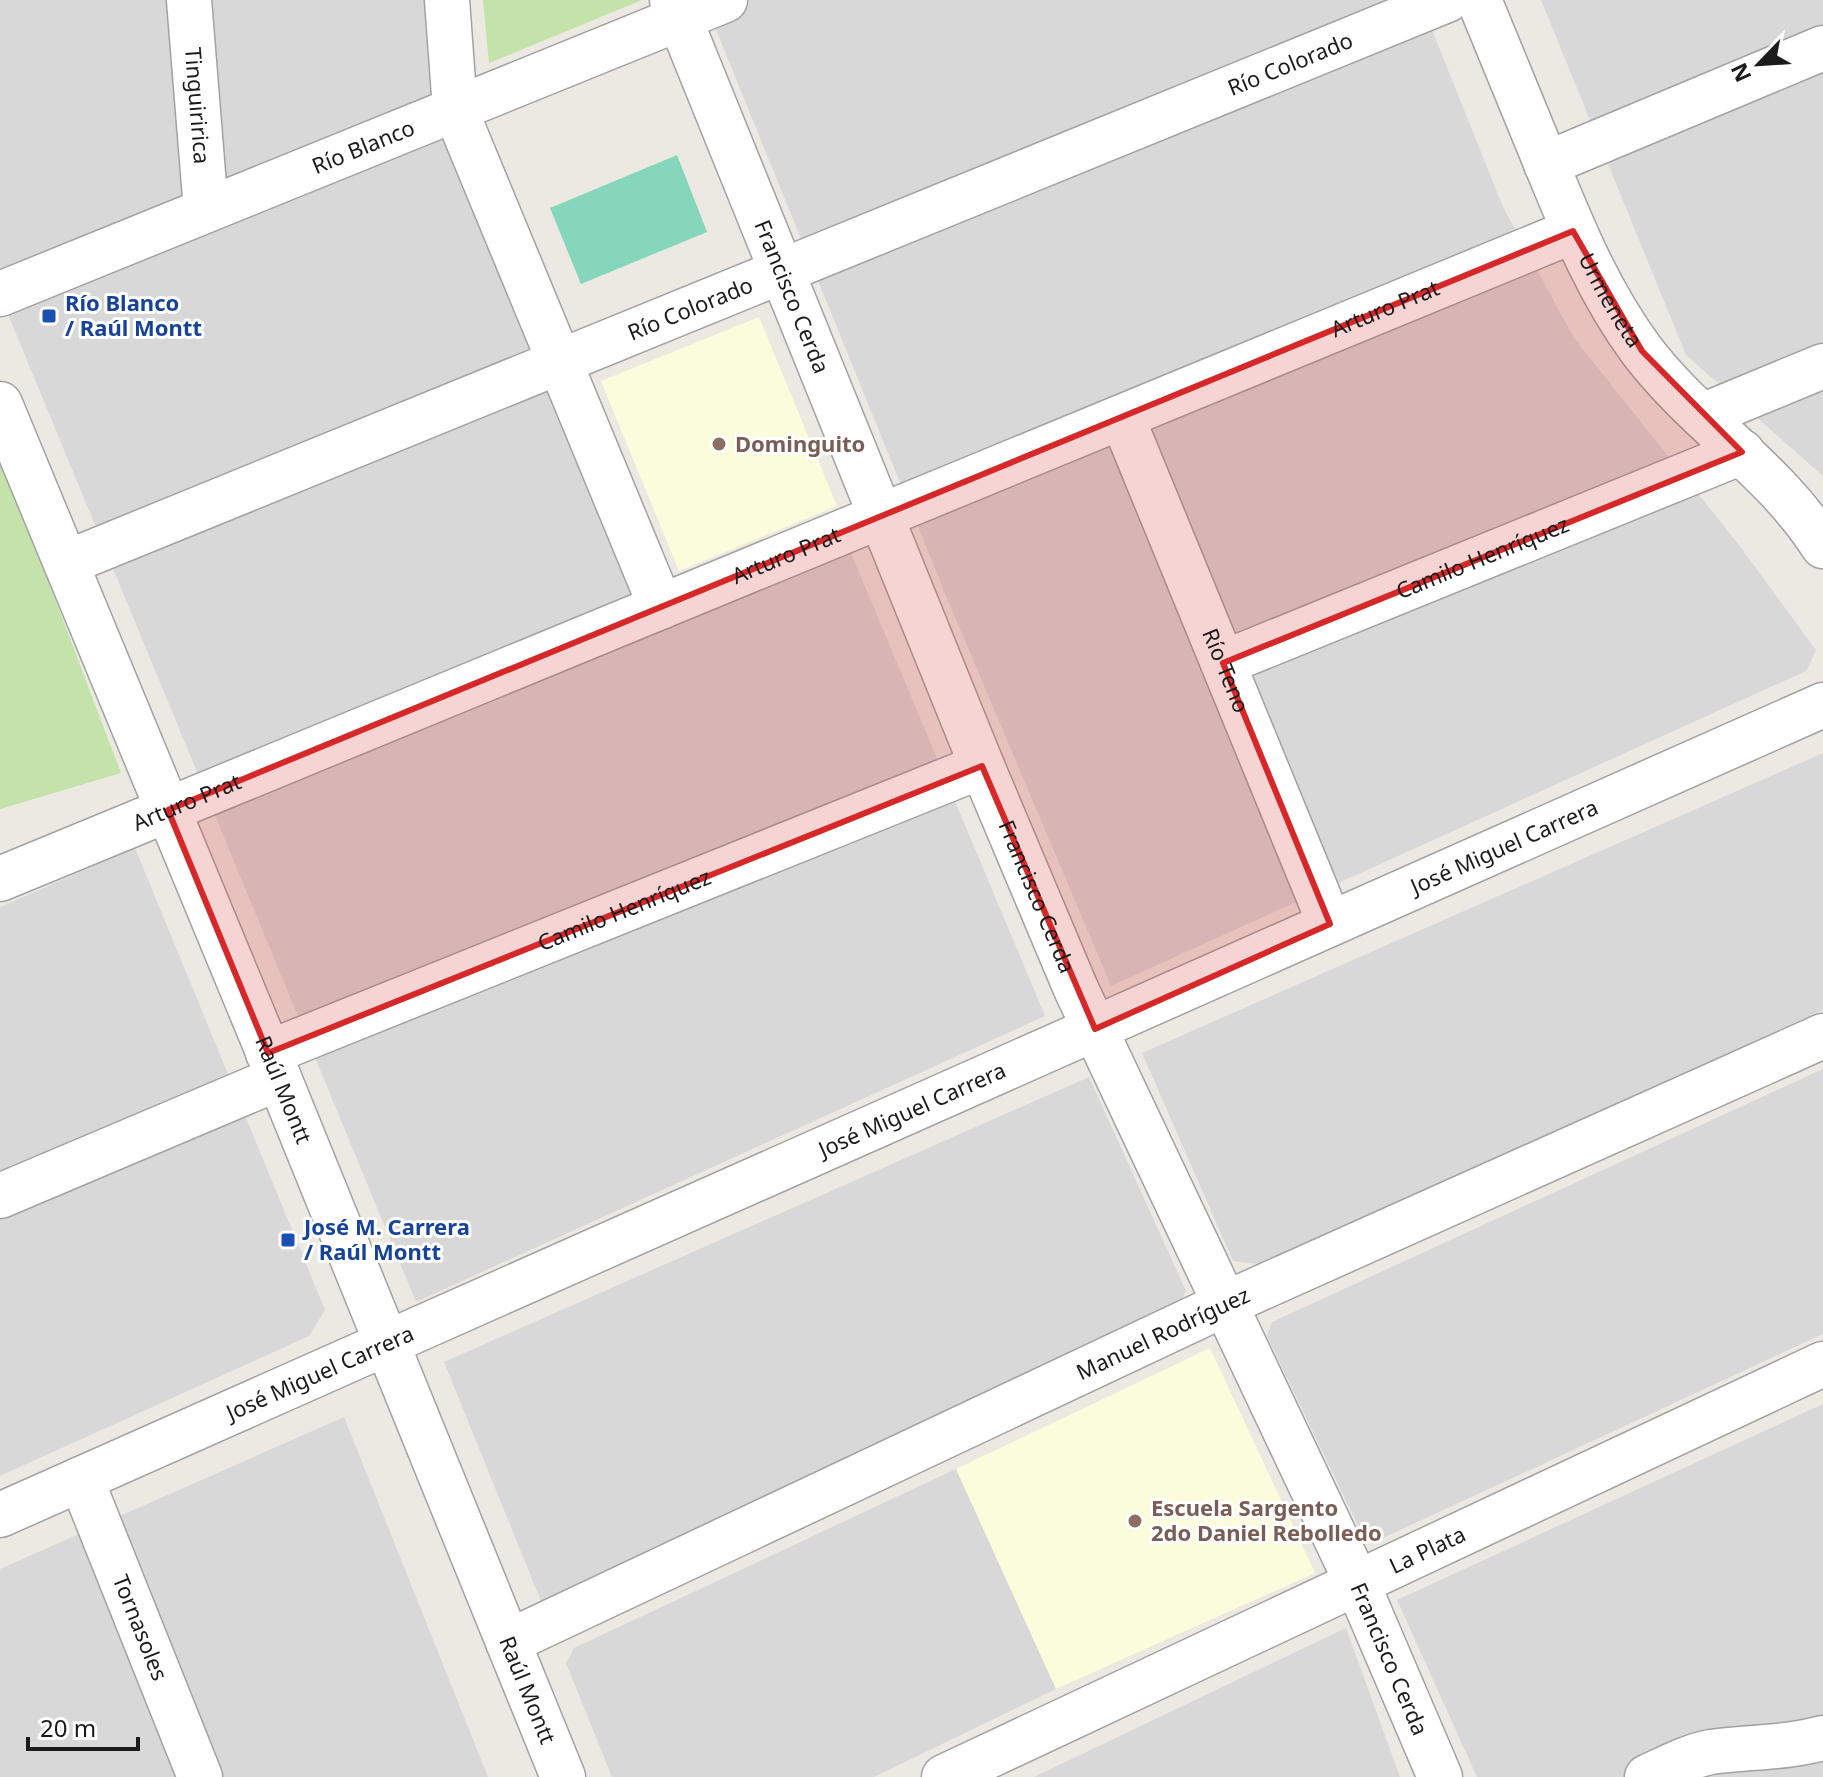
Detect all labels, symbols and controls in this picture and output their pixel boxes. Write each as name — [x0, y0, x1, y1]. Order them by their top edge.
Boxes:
street label: Río Colorado — [1223, 24, 1357, 102]
north arrow — [1719, 24, 1799, 104]
street label: Tinguiririca — [179, 46, 218, 165]
text: N — [1723, 58, 1757, 87]
street label: Río Blanco — [307, 112, 419, 180]
street label: Francisco Cerda — [748, 215, 838, 378]
street label: Urmeneta — [1573, 247, 1651, 353]
street label: Río Colorado — [623, 269, 757, 347]
street label: Arturo Prat — [1326, 272, 1443, 343]
place label: Río Blanco / Raúl Montt — [65, 287, 202, 342]
marker: Río Blanco / Raúl Montt — [40, 307, 58, 325]
place label: Dominguito — [735, 428, 865, 458]
marker: Dominguito — [710, 435, 728, 453]
street label: Camilo Henríquez — [1391, 508, 1573, 605]
street label: Arturo Prat — [727, 519, 844, 590]
street label: Río Teno — [1196, 623, 1258, 717]
street label: Arturo Prat — [128, 765, 245, 837]
street label: José Miguel Carrera — [1404, 791, 1602, 901]
street label: Francisco Cerda — [992, 815, 1083, 977]
street label: Camilo Henríquez — [533, 861, 715, 957]
street label: Raúl Montt — [249, 1031, 320, 1148]
street label: José Miguel Carrera — [811, 1054, 1010, 1164]
place label: José M. Carrera / Raúl Montt — [302, 1211, 470, 1266]
marker: José M. Carrera / Raúl Montt — [279, 1231, 297, 1249]
street label: Manuel Rodríguez — [1071, 1279, 1254, 1386]
street label: José Miguel Carrera — [219, 1317, 418, 1428]
place label: Escuela Sargento 2do Daniel Rebolledo — [1151, 1492, 1382, 1547]
marker: Escuela Sargento 2do Daniel Rebolledo — [1126, 1512, 1144, 1530]
street label: La Plata — [1384, 1518, 1470, 1580]
street label: Tornasoles — [107, 1570, 176, 1685]
street label: Francisco Cerda — [1344, 1578, 1436, 1739]
street label: Raúl Montt — [493, 1631, 564, 1748]
scale bar — [28, 1701, 138, 1751]
text: 20 m — [40, 1711, 96, 1744]

